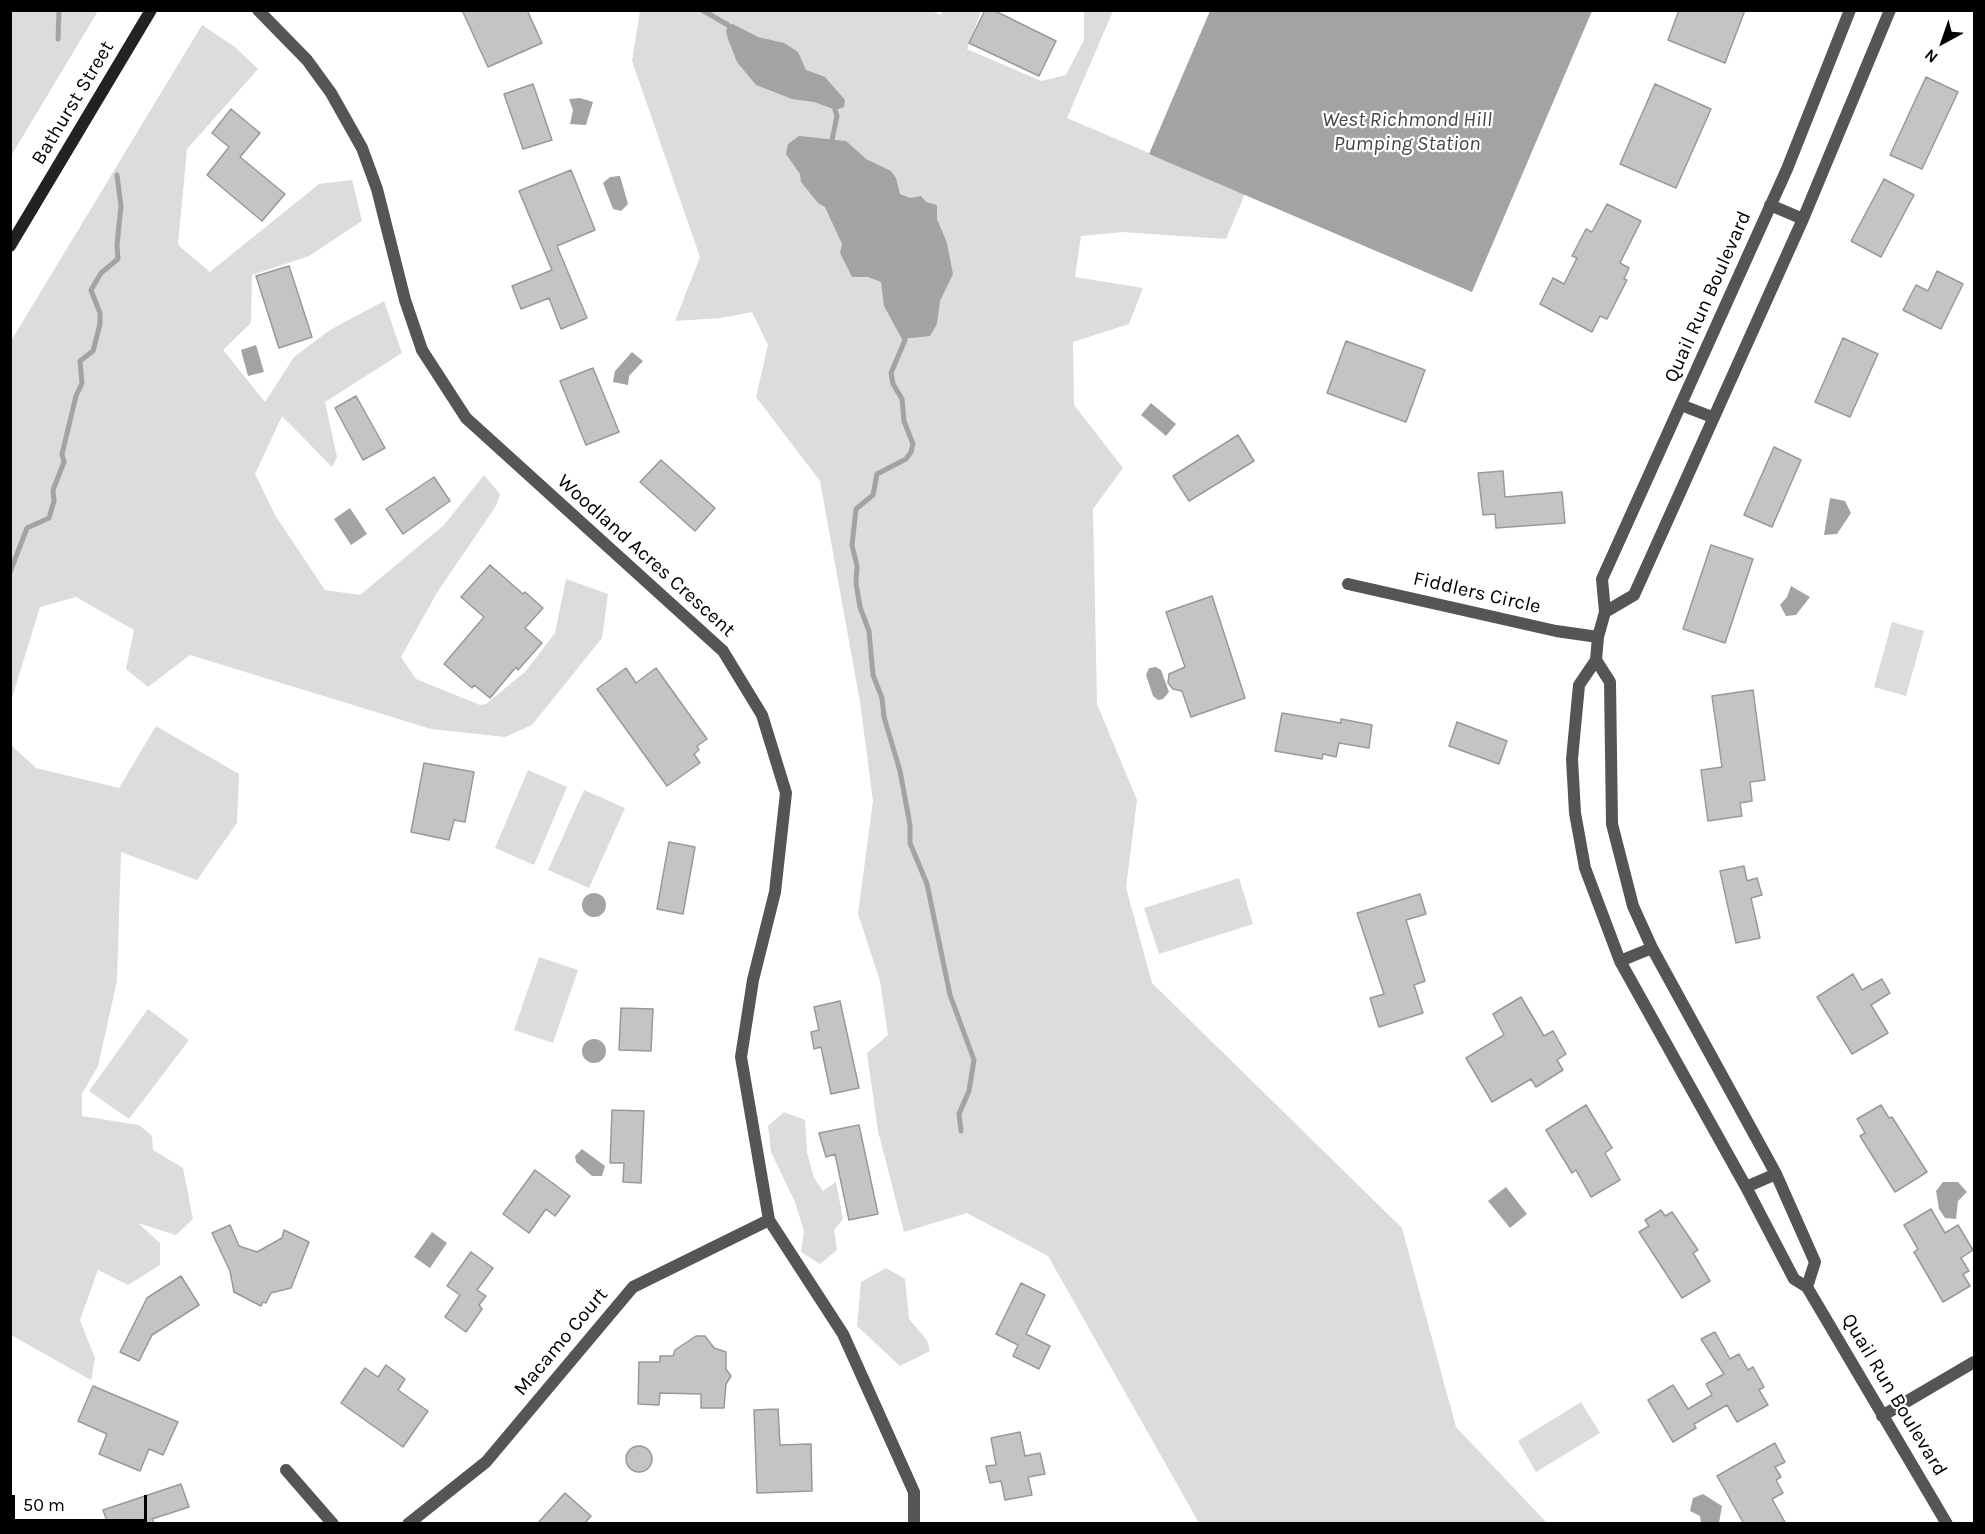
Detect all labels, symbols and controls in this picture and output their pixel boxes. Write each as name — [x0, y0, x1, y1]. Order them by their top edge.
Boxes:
north arrow — [1913, 12, 1973, 72]
street label: Bathurst Street — [27, 37, 119, 169]
text: N — [1921, 45, 1942, 67]
water label: West Richmond Hill Pumping Station — [1322, 107, 1492, 157]
street label: Quail Run Boulevard — [1659, 208, 1757, 386]
street label: Woodland Acres Crescent — [552, 470, 740, 642]
street label: Fiddlers Circle — [1411, 567, 1543, 619]
street label: Macamo Court — [509, 1283, 613, 1401]
street label: Quail Run Boulevard — [1836, 1309, 1952, 1481]
scale bar — [15, 1483, 150, 1521]
text: 50 m — [23, 1494, 65, 1516]

